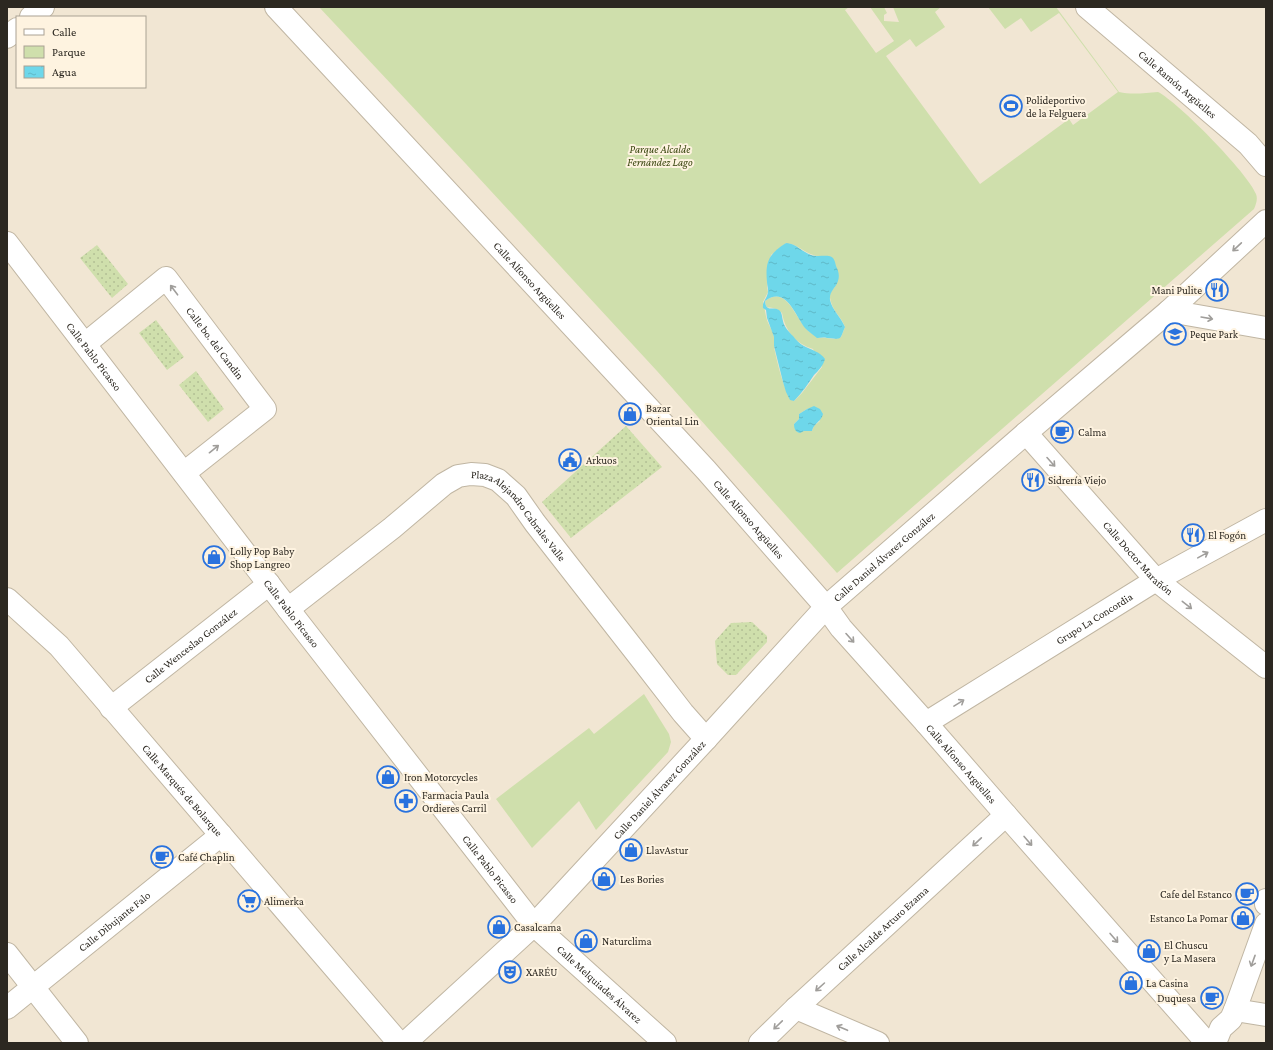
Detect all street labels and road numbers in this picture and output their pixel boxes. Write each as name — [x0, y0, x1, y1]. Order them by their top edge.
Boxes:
street label: Calle Ramón Argüelles — [1136, 48, 1219, 121]
street label: Calle Alfonso Argüelles — [491, 239, 569, 321]
street label: Calle bo. del Candin — [184, 305, 246, 382]
street label: Calle Pablo Picasso — [64, 320, 124, 393]
street label: Plaza Alejandro Cabrales Valle — [471, 468, 568, 564]
street label: Calle Alfonso Argüelles — [711, 477, 787, 561]
street label: Calle Daniel Álvarez González — [831, 509, 937, 604]
street label: Calle Doctor Marañón — [1101, 519, 1176, 597]
street label: Calle Pablo Picasso — [261, 577, 322, 650]
street label: Grupo La Concordia — [1054, 590, 1135, 647]
street label: Calle Wenceslao González — [142, 605, 239, 686]
street label: Calle Alfonso Argüelles — [924, 722, 999, 805]
street label: Calle Daniel Álvarez González — [610, 738, 708, 842]
street label: Calle Marqués de Bolarque — [140, 742, 225, 839]
street label: Calle Pablo Picasso — [460, 833, 521, 906]
street label: Calle Alcalde Arturo Ezama — [835, 884, 931, 973]
street label: Calle Dibujante Falo — [76, 888, 153, 954]
street label: Calle Melquiades Álvarez — [555, 943, 645, 1025]

